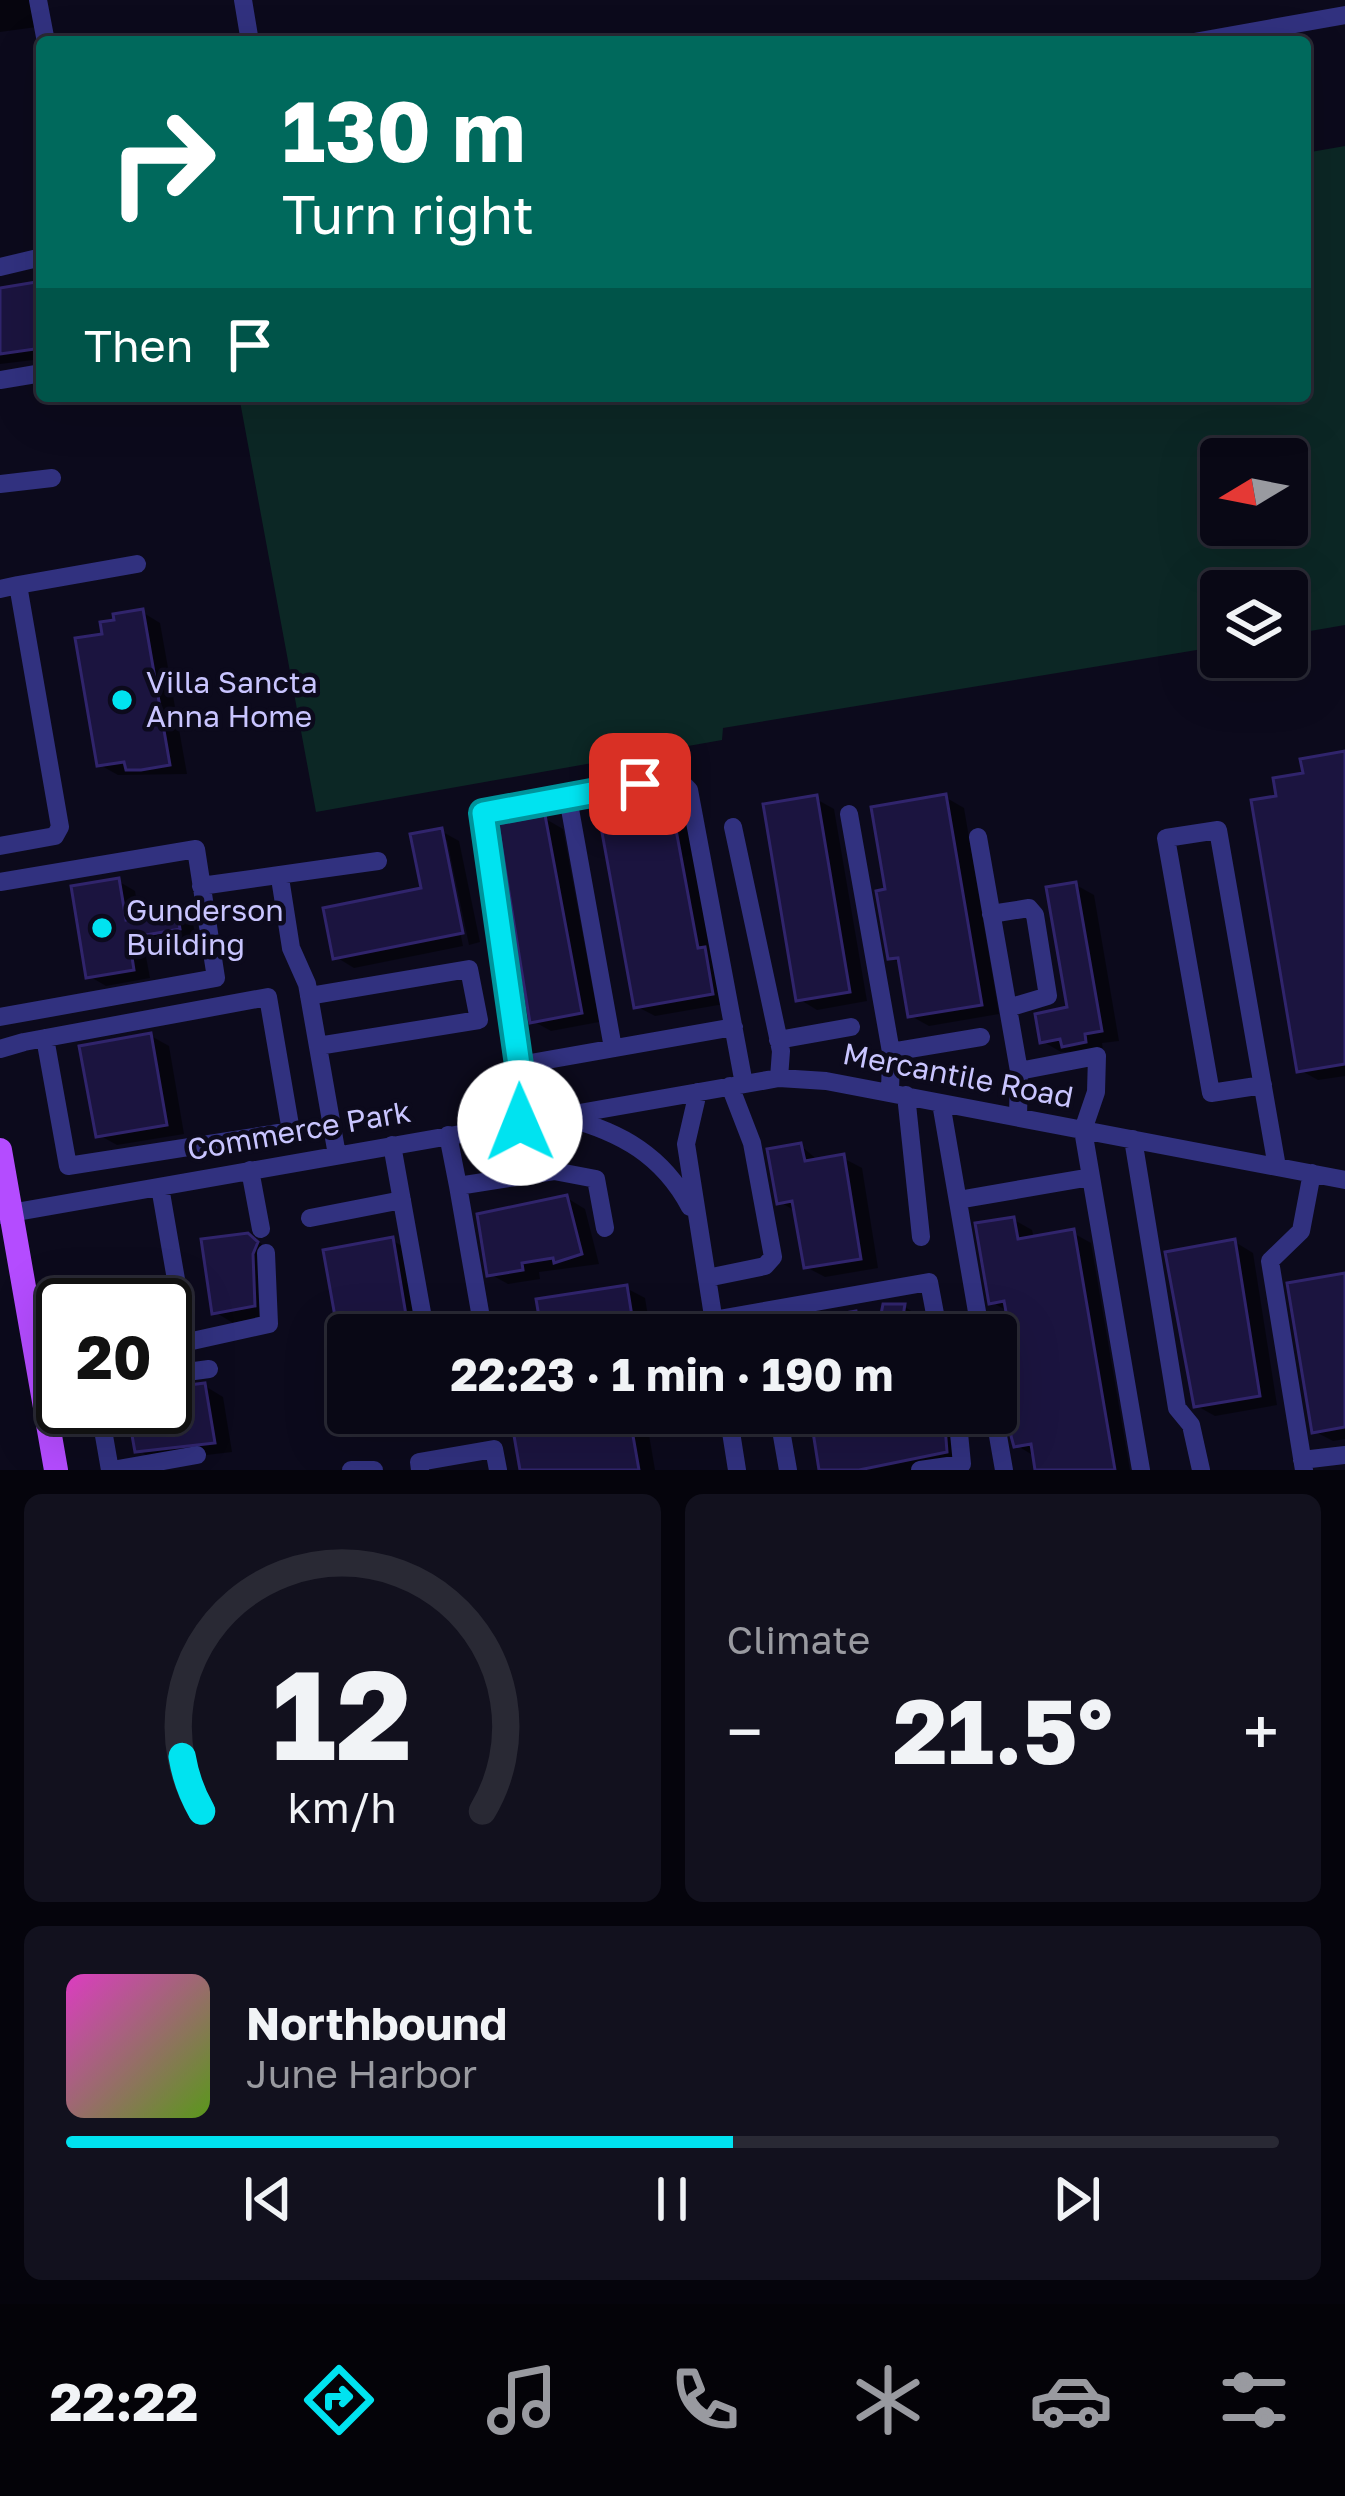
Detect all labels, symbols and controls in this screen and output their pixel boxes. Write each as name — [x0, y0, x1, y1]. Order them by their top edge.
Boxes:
text: 130 m — [282, 80, 526, 180]
icon: right — [84, 84, 240, 240]
text: Turn right — [282, 181, 534, 246]
icon: arrive — [217, 312, 283, 378]
text: Then — [84, 318, 193, 372]
north arrow — [1200, 438, 1308, 546]
map controls — [1200, 438, 1308, 678]
button: layers — [1200, 570, 1308, 678]
place label: Villa Sancta Anna Home — [146, 664, 318, 734]
marker: Villa Sancta Anna Home — [109, 687, 135, 713]
pin — [589, 733, 691, 835]
icon: arrive — [607, 751, 673, 817]
place label: Gunderson Building — [126, 892, 284, 962]
marker: Gunderson Building — [89, 915, 115, 941]
street label: Mercantile Road — [840, 1035, 1076, 1115]
position arrow — [457, 1060, 583, 1186]
street label: Commerce Park — [184, 1093, 414, 1167]
speed limit sign: 20 — [36, 1278, 192, 1434]
text: 22:23 · 1 min · 190 m — [451, 1347, 893, 1401]
text: Climate — [727, 1616, 870, 1663]
text: 12 — [272, 1638, 412, 1787]
text: 21.5° — [893, 1676, 1113, 1784]
text: − — [727, 1691, 763, 1771]
text: + — [1243, 1691, 1279, 1771]
text: km/h — [288, 1781, 397, 1832]
text: Northbound — [246, 1996, 507, 2050]
text: June Harbor — [246, 2050, 477, 2097]
icon: previous — [235, 2166, 301, 2232]
icon: pause — [639, 2166, 705, 2232]
icon: next — [1044, 2166, 1110, 2232]
icon: directions — [297, 2358, 381, 2442]
icon: music — [480, 2358, 564, 2442]
icon: phone — [663, 2358, 747, 2442]
icon: climate — [846, 2358, 930, 2442]
icon: car — [1029, 2358, 1113, 2442]
icon: filters — [1212, 2358, 1296, 2442]
text: 22:22 — [49, 2368, 198, 2433]

